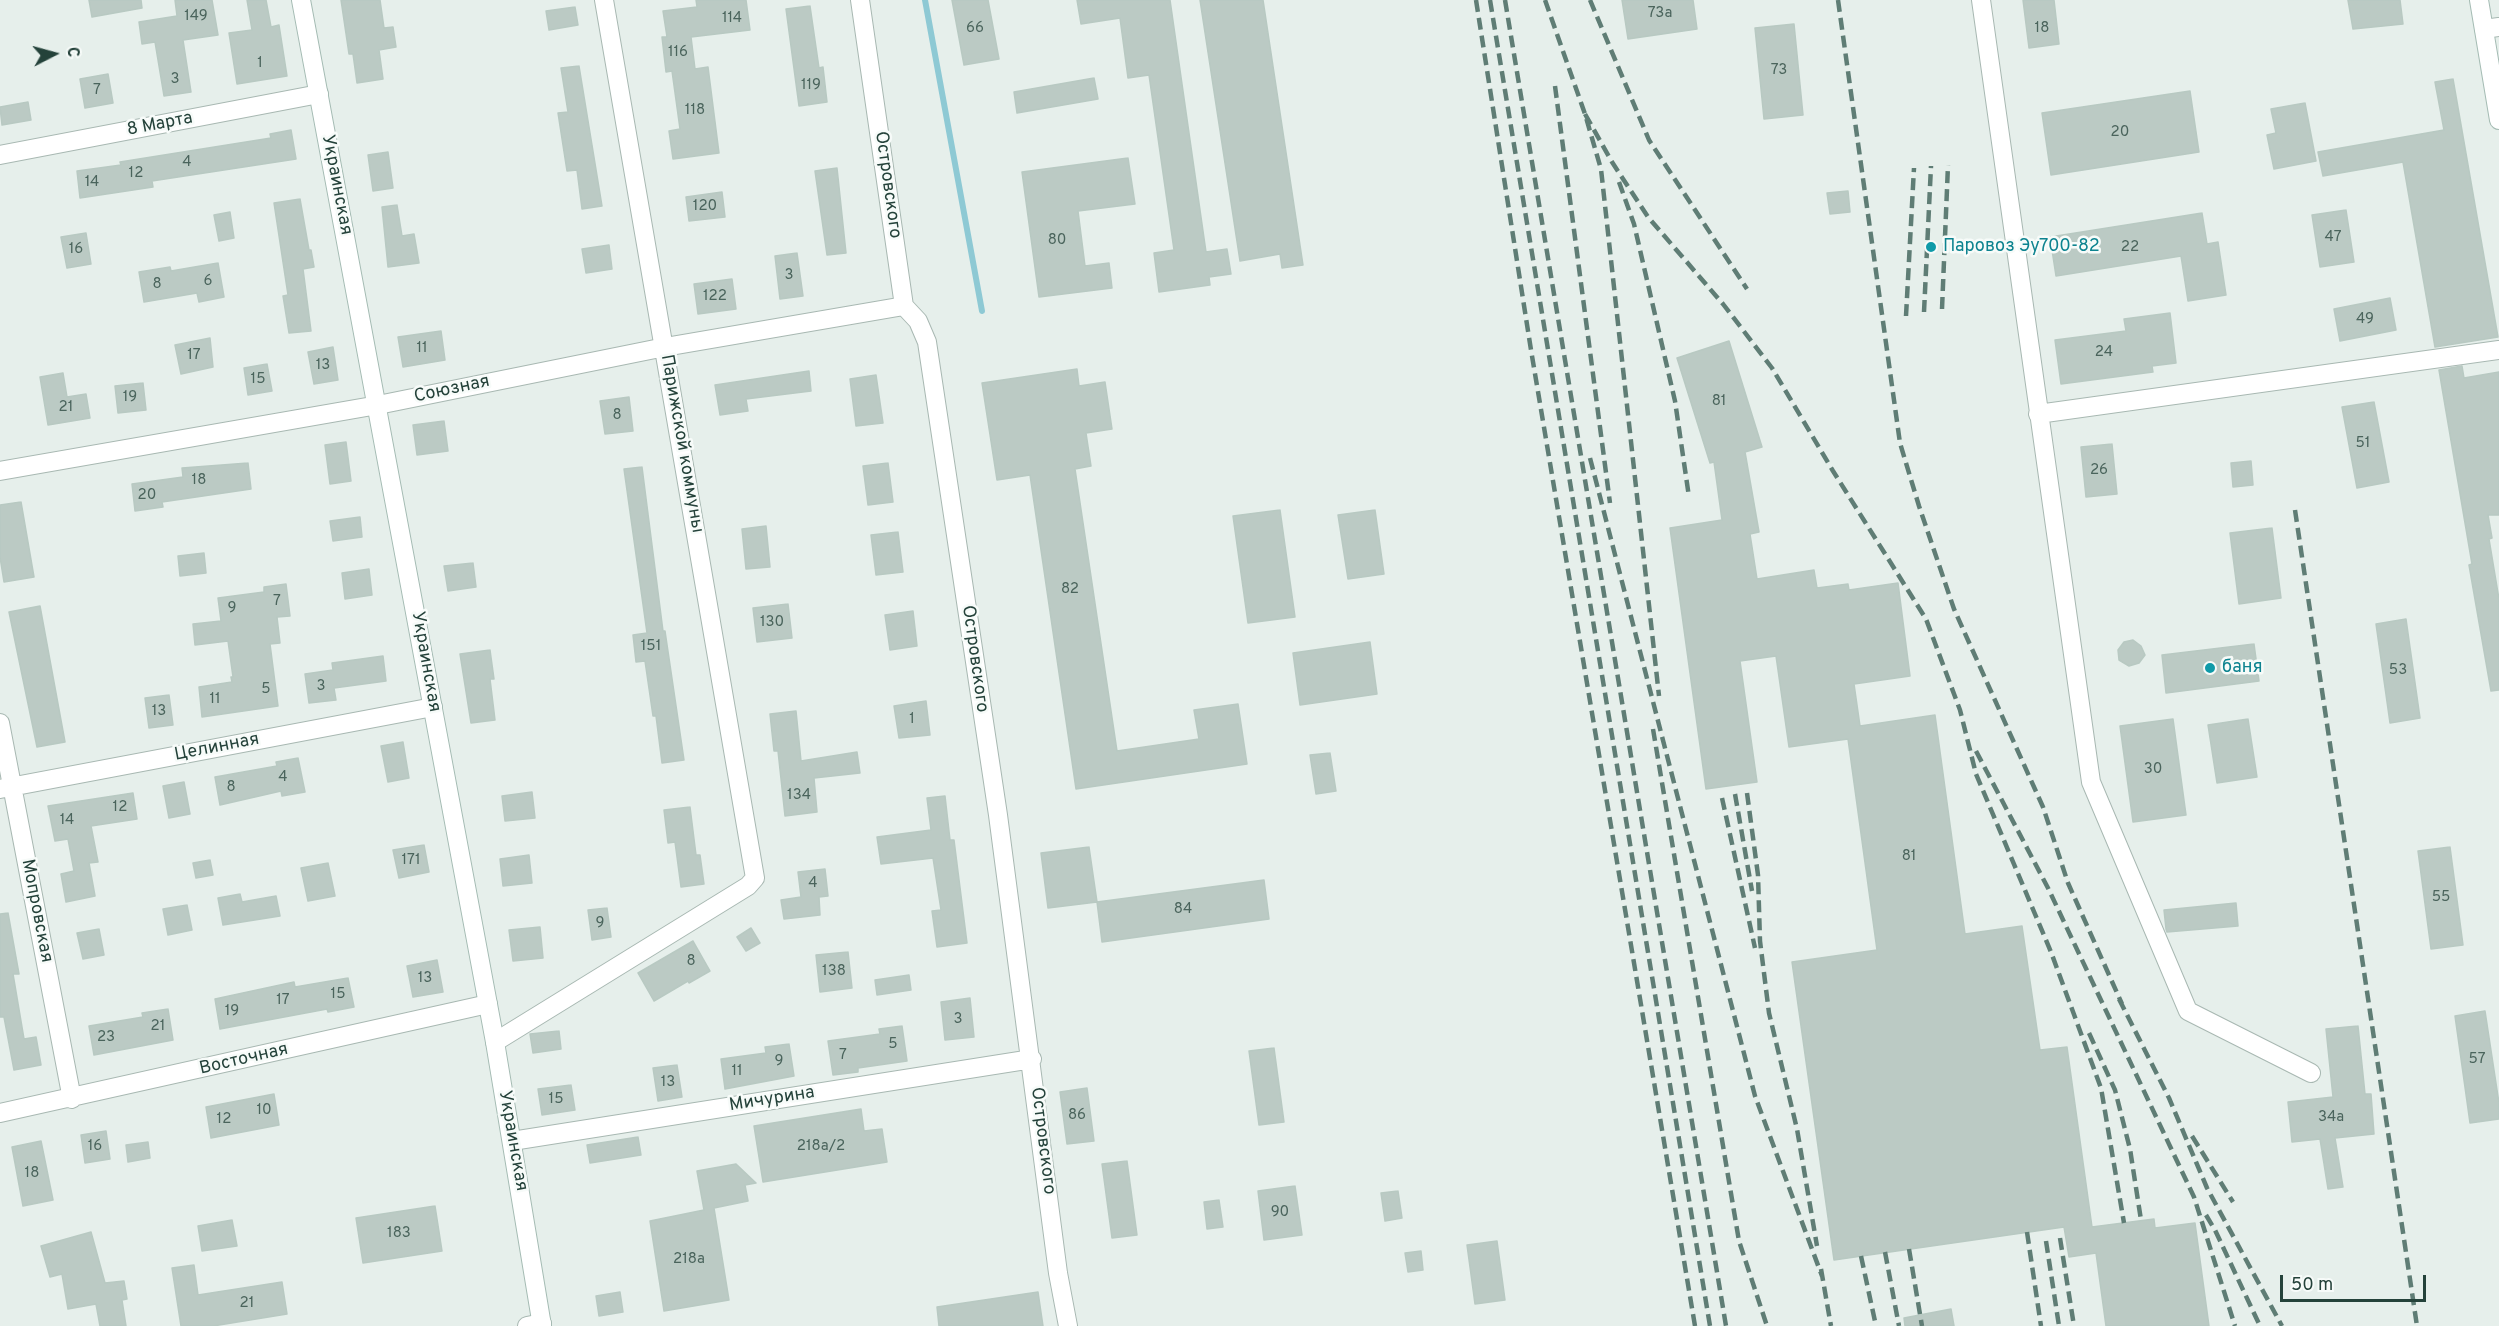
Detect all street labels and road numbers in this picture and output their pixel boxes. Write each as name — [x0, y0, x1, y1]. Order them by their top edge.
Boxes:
street label: 8 Марта — [125, 108, 195, 142]
street label: Островского — [869, 130, 905, 240]
street label: Украинская — [316, 133, 356, 237]
street label: Парижской коммуны — [655, 353, 707, 535]
street label: Союзная — [412, 371, 492, 409]
street label: Островского — [956, 604, 992, 714]
street label: Украинская — [406, 610, 444, 714]
street label: Целинная — [173, 729, 261, 767]
street label: Мопровская — [15, 858, 57, 964]
street label: Восточная — [197, 1039, 291, 1081]
street label: Мичурина — [728, 1083, 816, 1117]
street label: Островского — [1025, 1086, 1059, 1196]
street label: Украинская — [493, 1089, 531, 1193]

